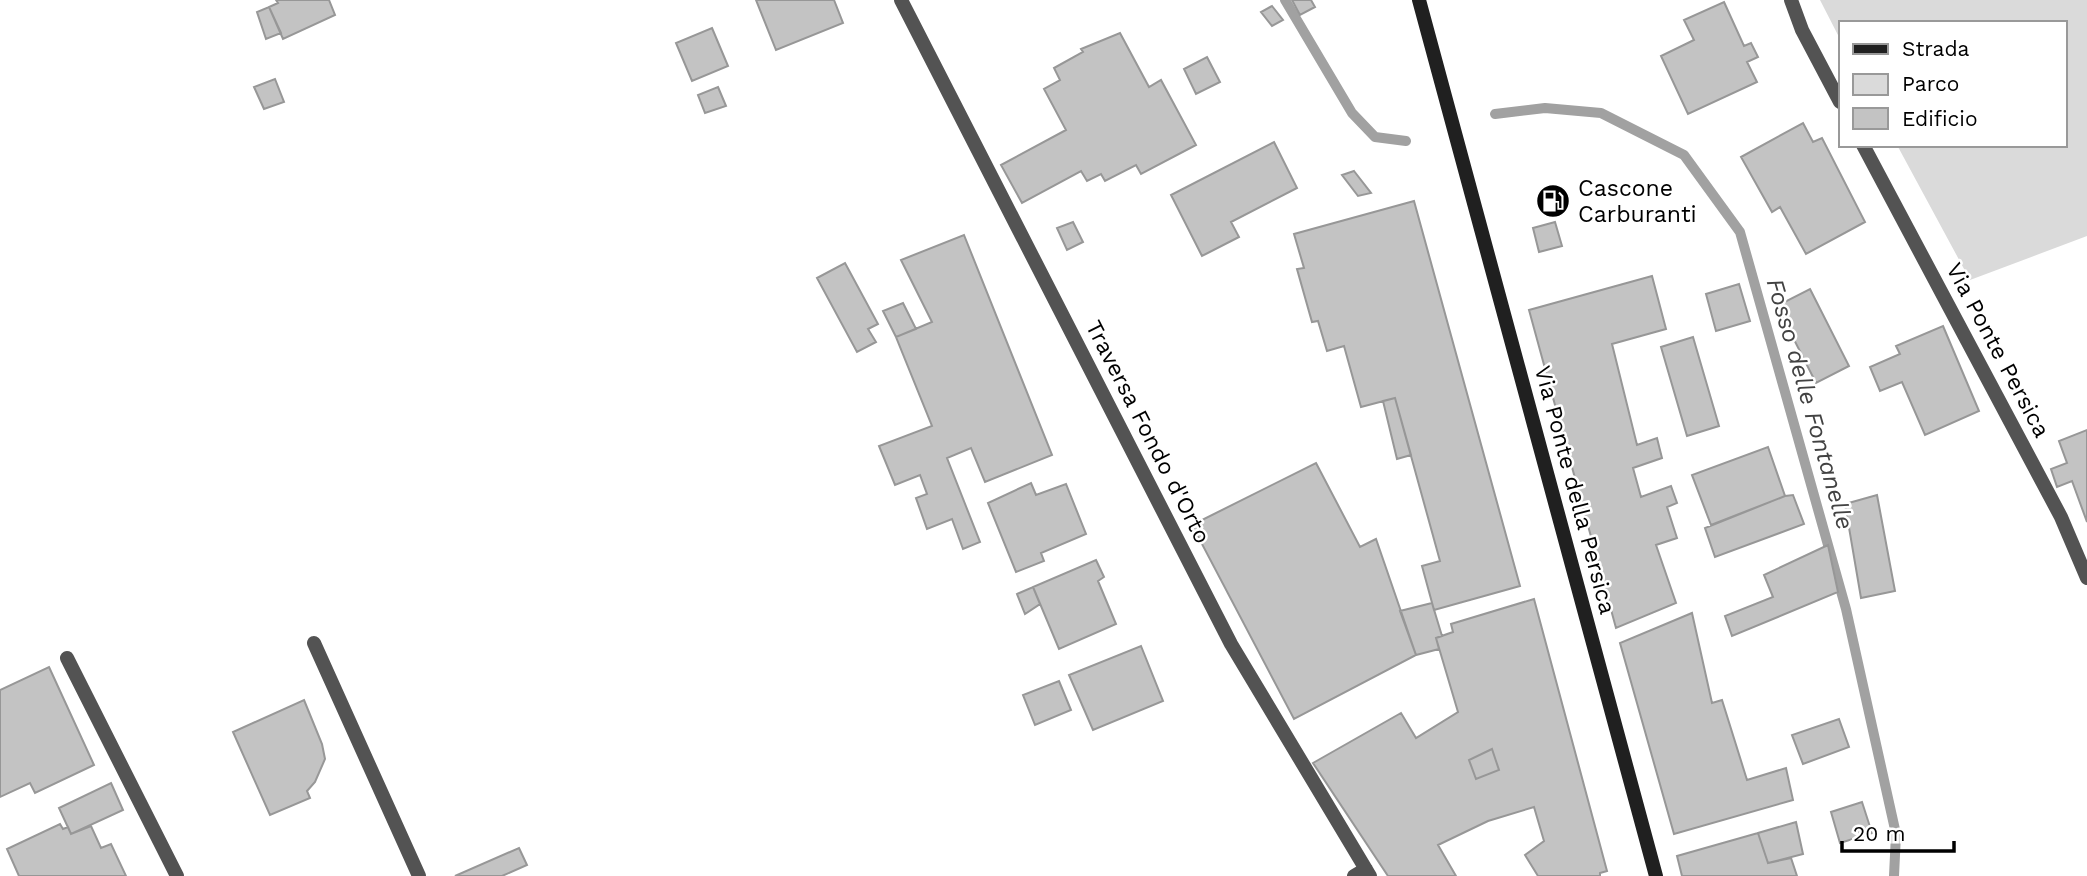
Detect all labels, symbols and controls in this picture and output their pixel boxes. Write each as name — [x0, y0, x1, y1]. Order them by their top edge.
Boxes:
legend — [1839, 21, 2066, 147]
text: Strada — [1902, 36, 1970, 61]
text: Parco — [1902, 71, 1959, 96]
text: Edificio — [1902, 106, 1978, 131]
place label: Cascone Carburanti — [1578, 175, 1697, 228]
fuel station icon: Cascone Carburanti — [1534, 182, 1572, 220]
street label: Via Ponte Persica — [1941, 258, 2055, 442]
water label: Fosso delle Fontanelle — [1761, 275, 1859, 533]
street label: Traversa Fondo d'Orto — [1080, 316, 1216, 548]
street label: Via Ponte della Persica — [1529, 363, 1621, 617]
scale bar — [1842, 810, 1954, 854]
text: 20 m — [1853, 821, 1905, 846]

